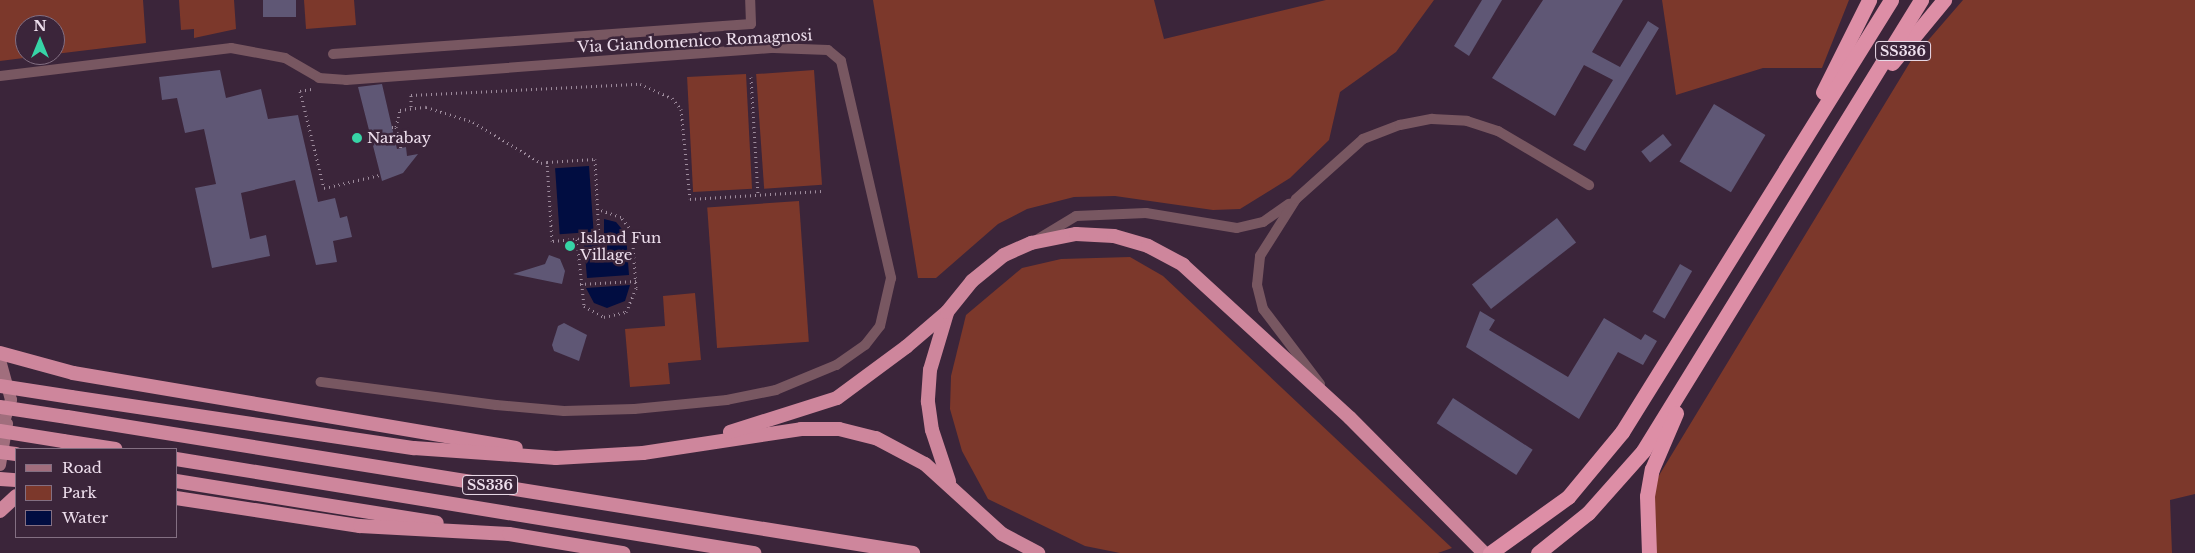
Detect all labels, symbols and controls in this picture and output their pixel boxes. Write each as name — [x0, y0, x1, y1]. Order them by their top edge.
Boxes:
north arrow — [15, 15, 65, 65]
text: N — [33, 17, 47, 35]
street label: Via Giandomenico Romagnosi — [577, 26, 813, 56]
road number: SS336 — [1874, 40, 1932, 62]
place label: Narabay — [367, 129, 431, 147]
marker: Narabay — [351, 132, 363, 144]
place label: Island Fun Village — [580, 228, 661, 263]
marker: Island Fun Village — [564, 240, 576, 252]
legend — [15, 448, 178, 538]
text: Road — [62, 458, 102, 477]
road number: SS336 — [461, 474, 519, 496]
text: Park — [62, 483, 97, 502]
text: Water — [62, 508, 108, 527]

